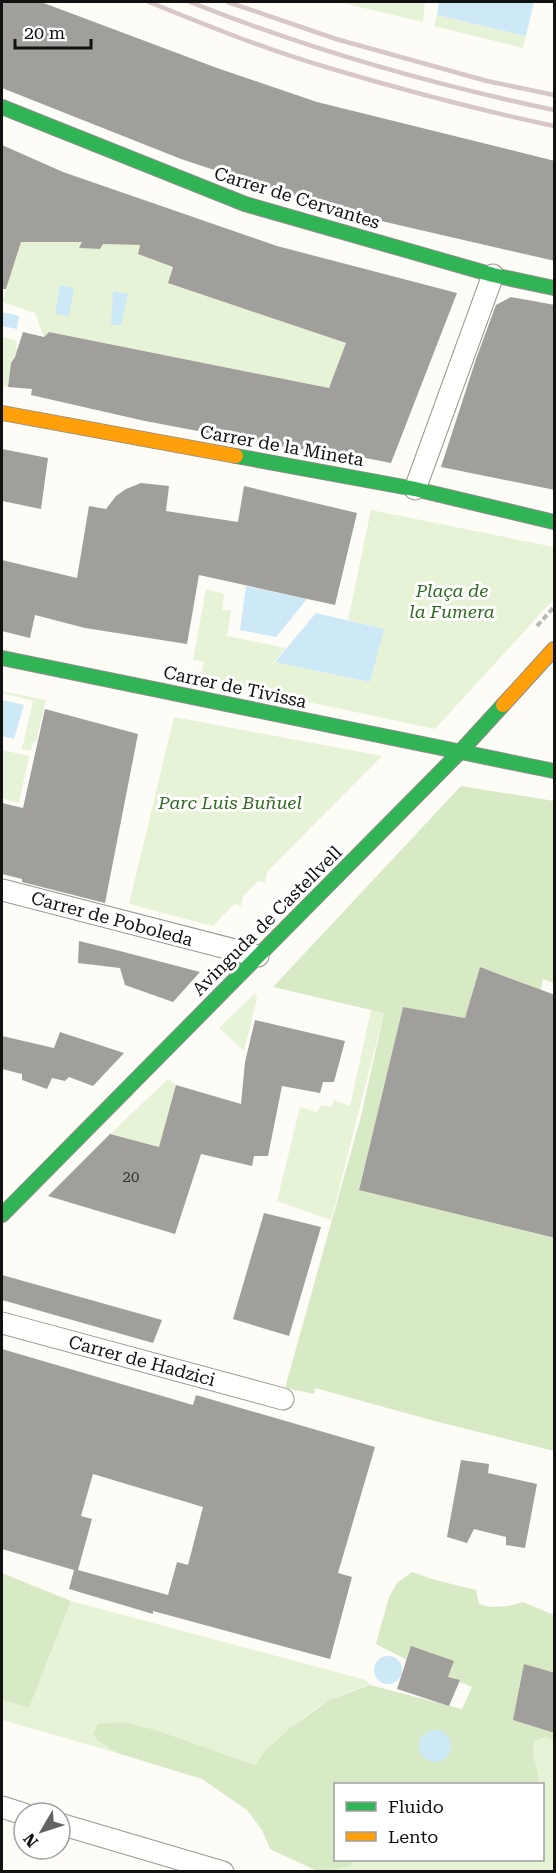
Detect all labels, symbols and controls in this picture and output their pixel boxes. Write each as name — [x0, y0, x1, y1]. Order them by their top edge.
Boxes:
scale bar — [15, 12, 92, 50]
text: 20 m — [24, 22, 65, 43]
street label: Carrer de Cervantes — [212, 162, 383, 233]
street label: Carrer de la Mineta — [199, 421, 366, 470]
park label: Plaça de la Fumera — [409, 580, 495, 622]
street label: Carrer de Tivissa — [162, 661, 309, 712]
park label: Parc Luis Buñuel — [157, 792, 302, 813]
street label: Avinguda de Castellvell — [188, 841, 346, 1000]
street label: Carrer de Poboleda — [29, 887, 196, 950]
house number: 20 — [123, 1168, 139, 1186]
street label: Carrer de Hadzici — [66, 1331, 218, 1390]
legend — [334, 1783, 544, 1861]
text: Fluido — [388, 1796, 444, 1817]
north arrow — [12, 1801, 72, 1861]
text: Lento — [388, 1826, 438, 1847]
text: N — [19, 1829, 42, 1851]

